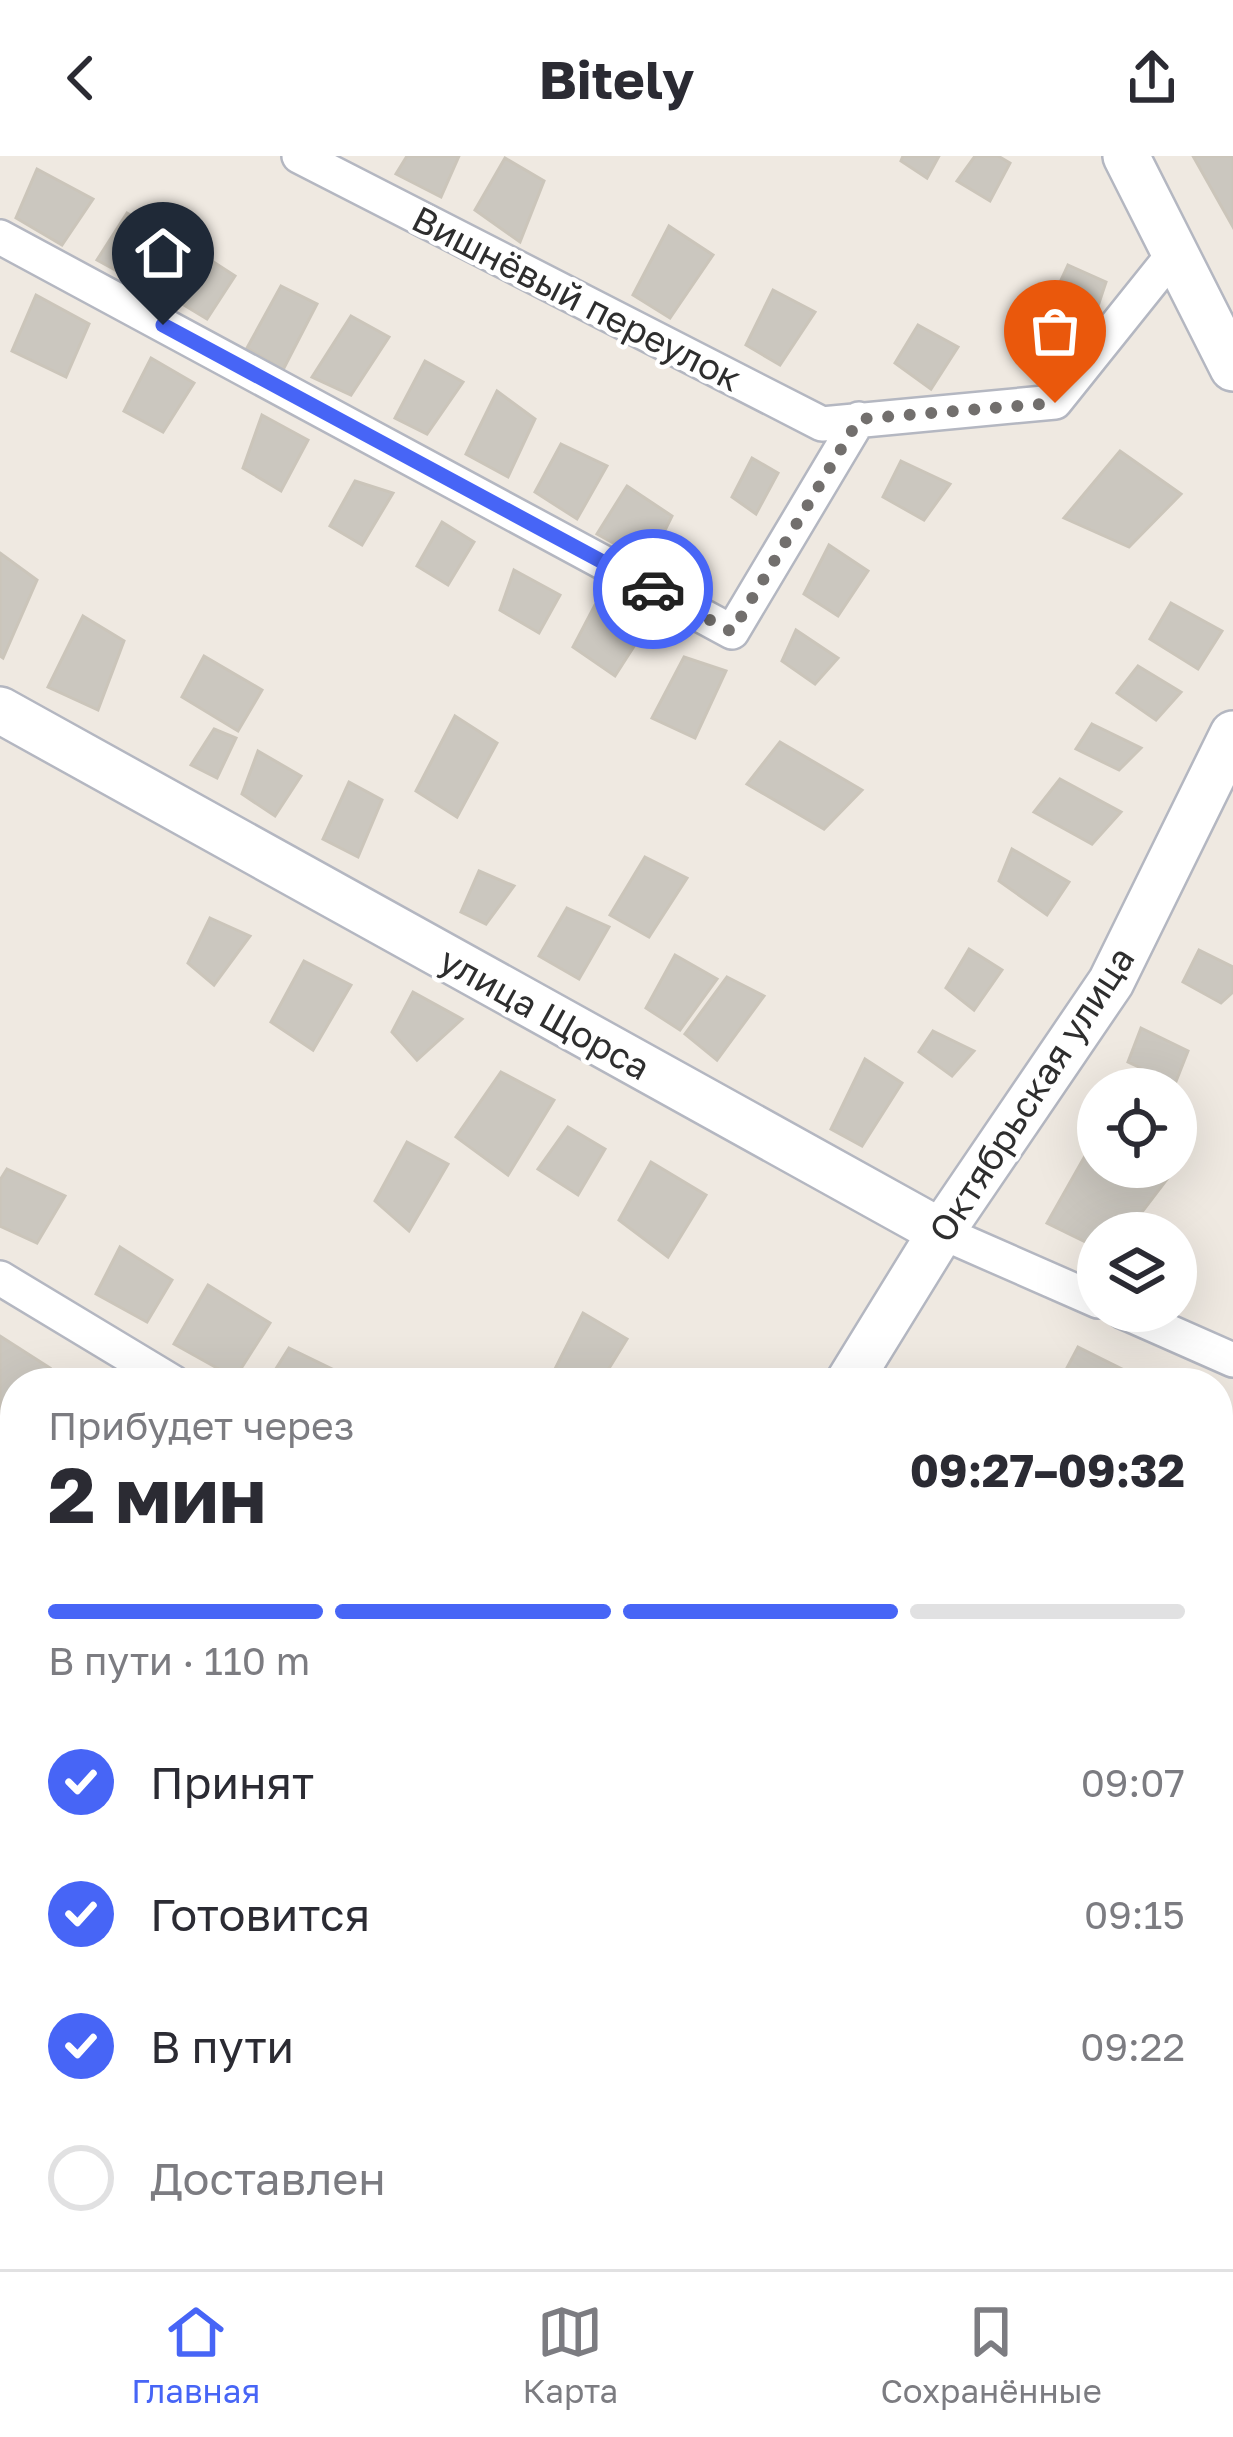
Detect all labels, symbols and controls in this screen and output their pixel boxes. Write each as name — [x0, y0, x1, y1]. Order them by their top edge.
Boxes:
icon: back — [48, 45, 114, 111]
icon: share — [1119, 45, 1185, 111]
text: Bitely — [539, 46, 694, 111]
street label: Вишнёвый переулок — [405, 196, 749, 400]
pin — [112, 202, 214, 325]
icon: home — [130, 220, 196, 286]
pin — [1004, 280, 1106, 403]
icon: bag — [1022, 298, 1088, 364]
courier — [593, 529, 713, 649]
icon: car — [620, 556, 686, 622]
street label: улица Щорса — [432, 938, 658, 1088]
street label: Октябрьская улица — [919, 938, 1143, 1250]
map controls — [1077, 1068, 1197, 1332]
button: locate — [1077, 1068, 1197, 1188]
button: layers — [1077, 1212, 1197, 1332]
text: Прибудет через — [48, 1402, 354, 1449]
text: 09:27–09:32 — [910, 1443, 1185, 1497]
text: 2 мин — [48, 1447, 266, 1540]
text: В пути · 110 m — [48, 1637, 310, 1684]
icon: check — [48, 1749, 114, 1815]
text: Принят — [150, 1755, 314, 1809]
text: 09:07 — [1081, 1759, 1185, 1806]
icon: check — [48, 1881, 114, 1947]
text: Готовится — [150, 1887, 370, 1941]
text: 09:15 — [1084, 1891, 1185, 1938]
icon: check — [48, 2013, 114, 2079]
text: В пути — [150, 2019, 294, 2073]
text: 09:22 — [1080, 2023, 1185, 2070]
text: Доставлен — [150, 2151, 386, 2205]
tab: Главная — [131, 2299, 260, 2410]
tab: Карта — [523, 2299, 618, 2410]
tab: Сохранённые — [880, 2299, 1102, 2410]

